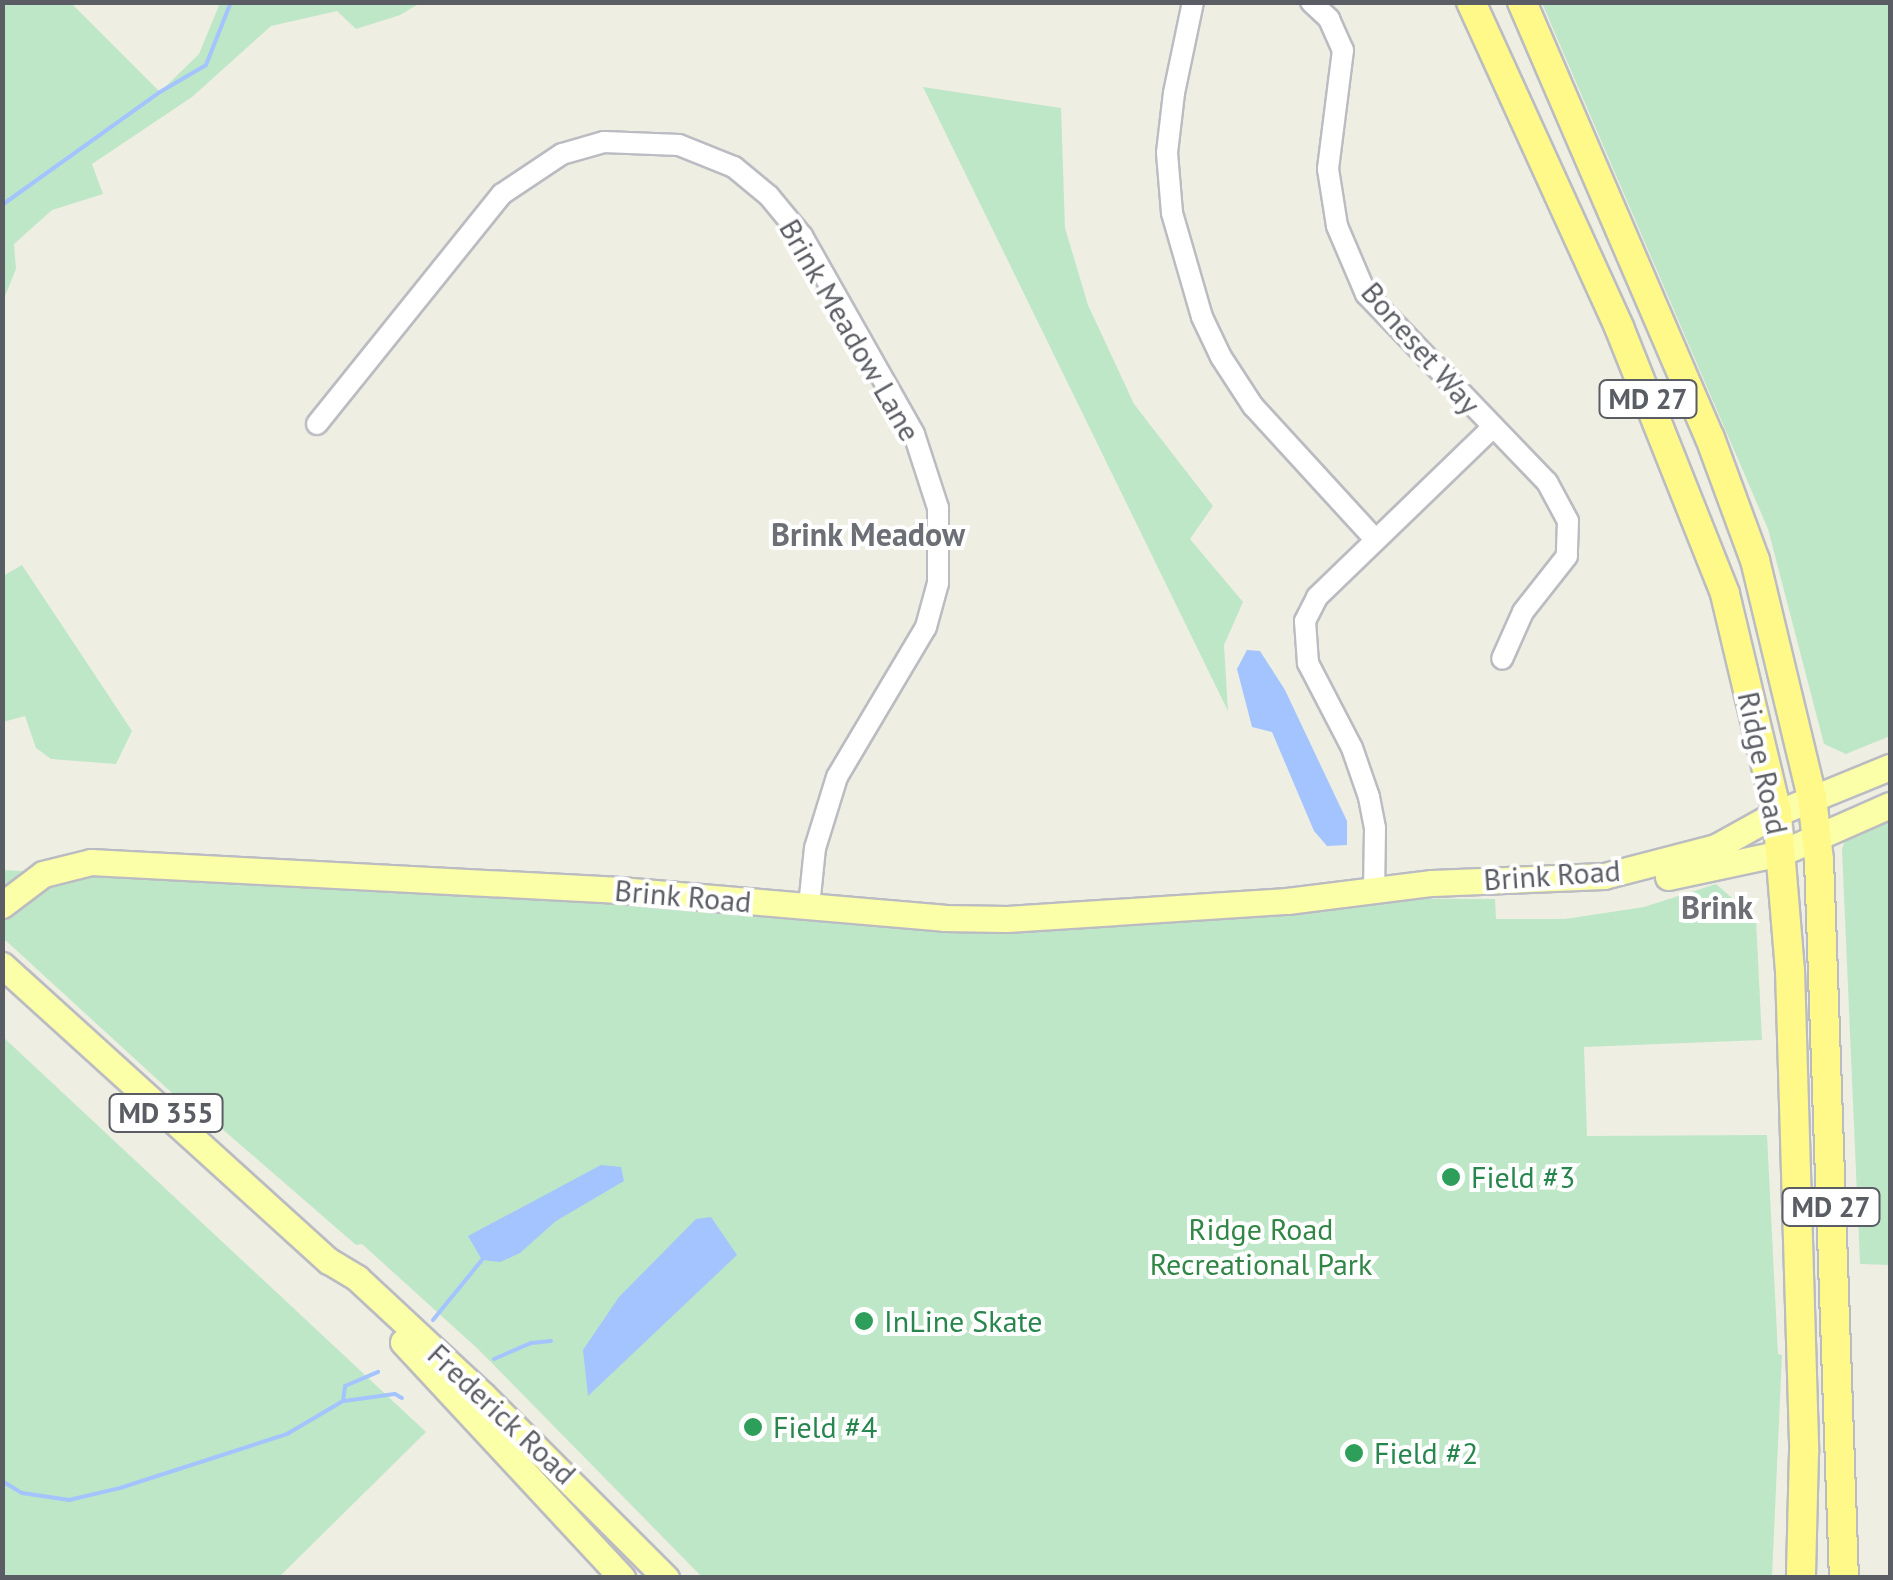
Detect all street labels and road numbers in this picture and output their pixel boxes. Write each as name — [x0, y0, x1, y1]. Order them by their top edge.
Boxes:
street label: Brink Meadow Lane — [771, 212, 929, 448]
street label: Boneset Way — [1354, 274, 1488, 422]
road number: MD 27 — [1598, 376, 1698, 422]
street label: Ridge Road — [1730, 688, 1796, 838]
street label: Brink Road — [1482, 852, 1622, 898]
street label: Brink Road — [613, 872, 753, 920]
road number: MD 355 — [106, 1090, 226, 1136]
road number: MD 27 — [1781, 1184, 1881, 1230]
street label: Frederick Road — [420, 1336, 584, 1492]

